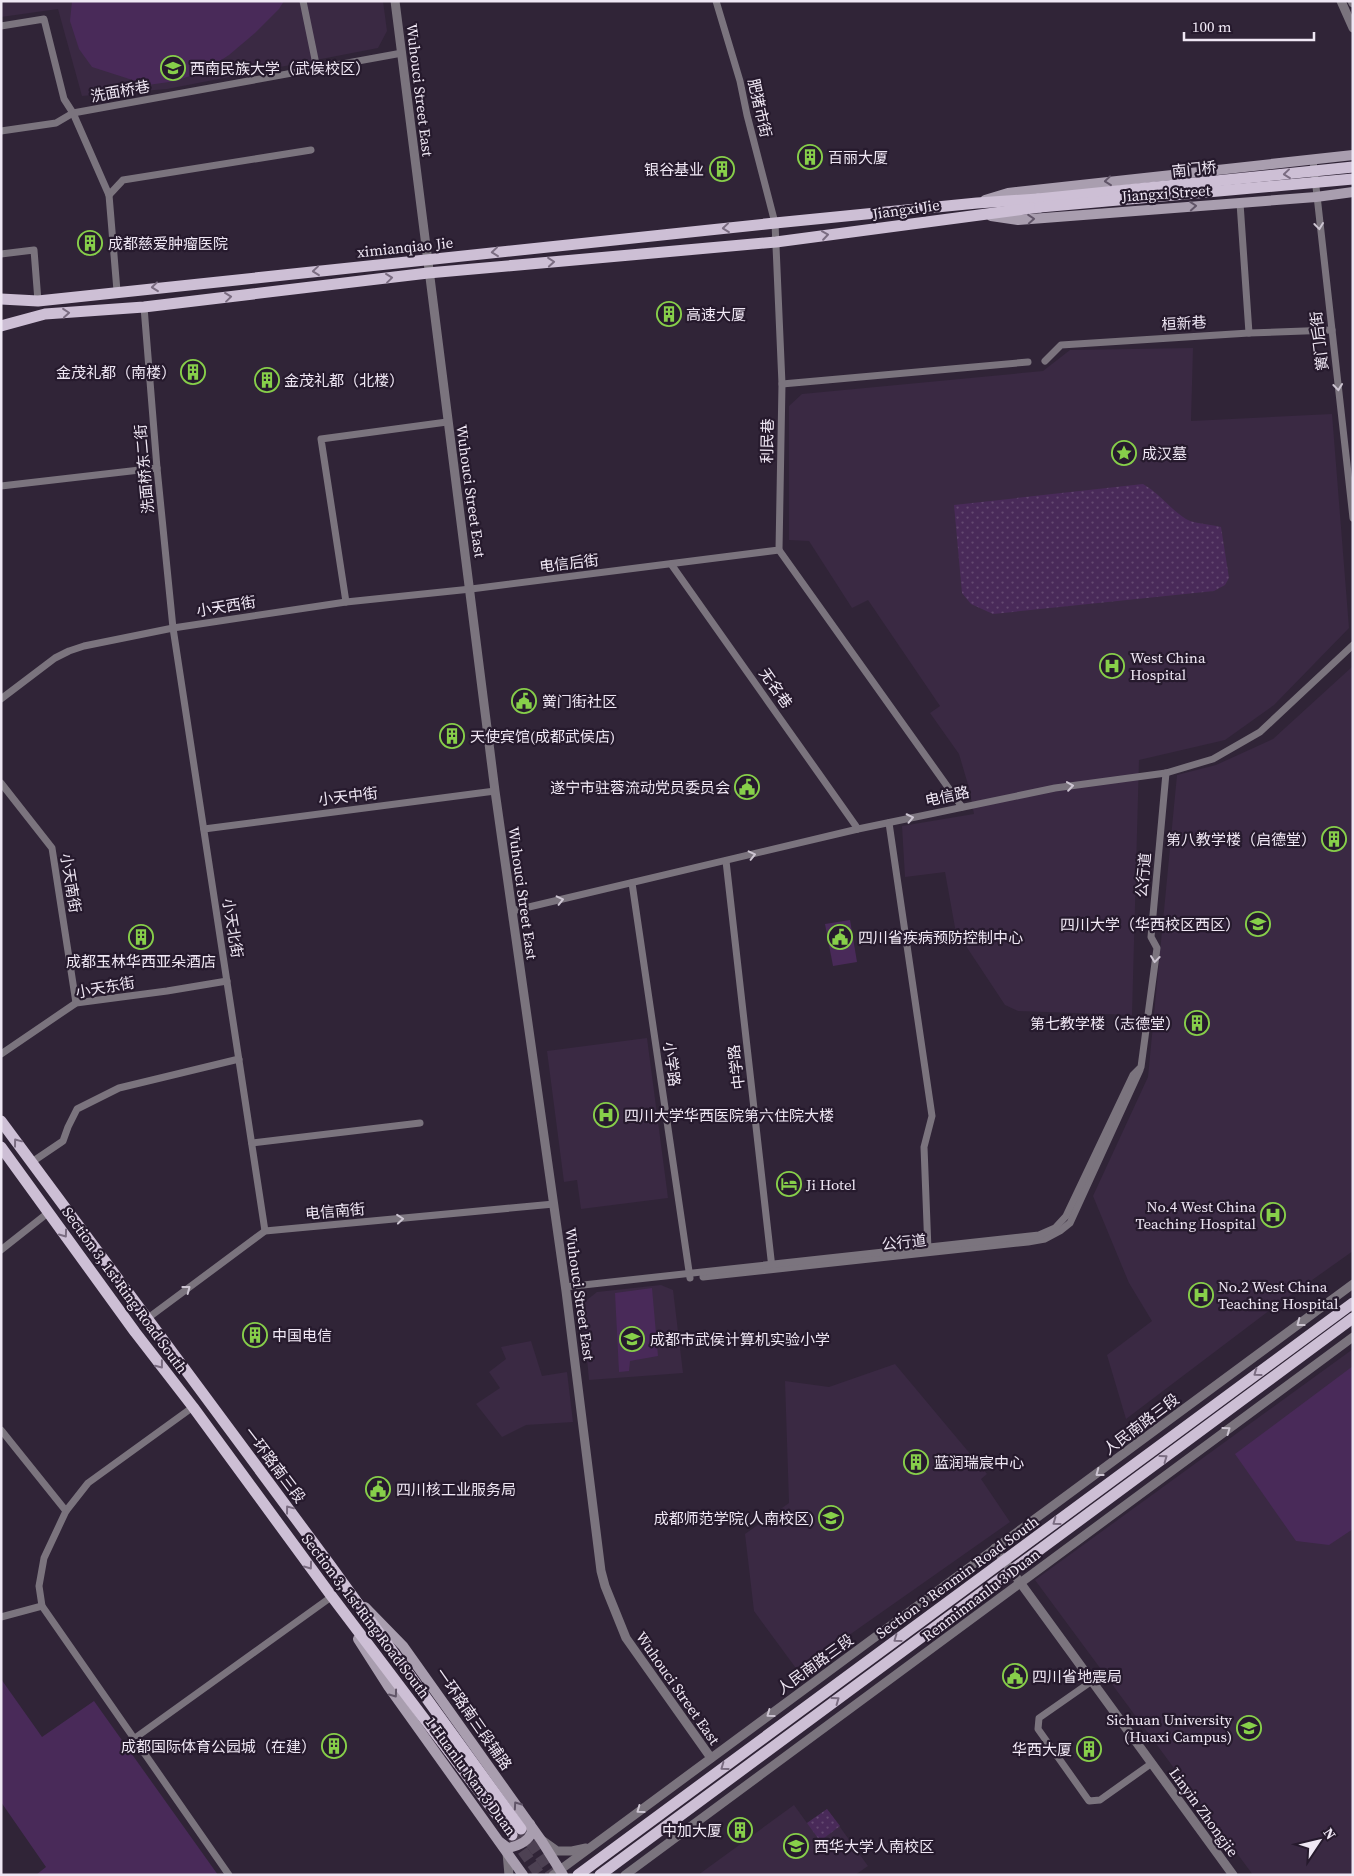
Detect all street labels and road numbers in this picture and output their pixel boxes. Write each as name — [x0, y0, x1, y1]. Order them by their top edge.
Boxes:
street label: Wuhouci Street East — [401, 22, 439, 158]
street label: 洗面桥巷 — [89, 75, 151, 107]
street label: 肥猪市街 — [743, 76, 777, 140]
street label: 南门桥 — [1171, 156, 1217, 182]
street label: Jiangxi Street — [1120, 179, 1211, 207]
street label: Jiangxi Jie — [870, 194, 941, 224]
street label: ximianqiao Jie — [356, 231, 455, 263]
street label: 黉门后街 — [1305, 310, 1333, 372]
street label: 桓新巷 — [1161, 311, 1207, 335]
street label: 利民巷 — [756, 418, 778, 464]
street label: 洗面桥东二街 — [130, 423, 158, 515]
street label: Wuhouci Street East — [451, 423, 491, 559]
street label: 电信后街 — [538, 549, 600, 577]
street label: 小天西街 — [195, 591, 257, 621]
street label: 无名巷 — [754, 664, 798, 712]
street label: 电信路 — [923, 781, 971, 811]
street label: 小天中街 — [317, 782, 379, 810]
street label: Wuhouci Street East — [503, 825, 543, 961]
street label: 小天南街 — [56, 852, 86, 914]
street label: 公行道 — [1131, 852, 1155, 898]
street label: 小天北街 — [218, 897, 248, 959]
street label: 小天东街 — [74, 971, 136, 1003]
street label: 小学路 — [658, 1040, 686, 1088]
street label: 中学路 — [723, 1043, 749, 1091]
street label: 电信南街 — [304, 1198, 366, 1224]
street label: Section 3, 1st Ring Road South — [57, 1202, 193, 1378]
street label: Wuhouci Street East — [560, 1226, 600, 1362]
street label: 公行道 — [881, 1229, 927, 1255]
street label: 人民南路三段 — [1099, 1389, 1183, 1459]
street label: 一环路南三段 — [240, 1423, 310, 1507]
street label: Section 3 Renmin Road South — [871, 1511, 1043, 1643]
street label: Section 3, 1st Ring Road South — [297, 1529, 435, 1703]
street label: Renminnanlu 3 Duan — [918, 1544, 1044, 1646]
street label: Wuhouci Street East — [631, 1627, 725, 1749]
street label: 人民南路三段 — [772, 1629, 858, 1699]
street label: 一环路南三段辅路 — [431, 1664, 517, 1774]
street label: 1 Huanlu Nan 3 Duan — [421, 1712, 521, 1840]
street label: Linyin Zhongjie — [1164, 1763, 1244, 1861]

